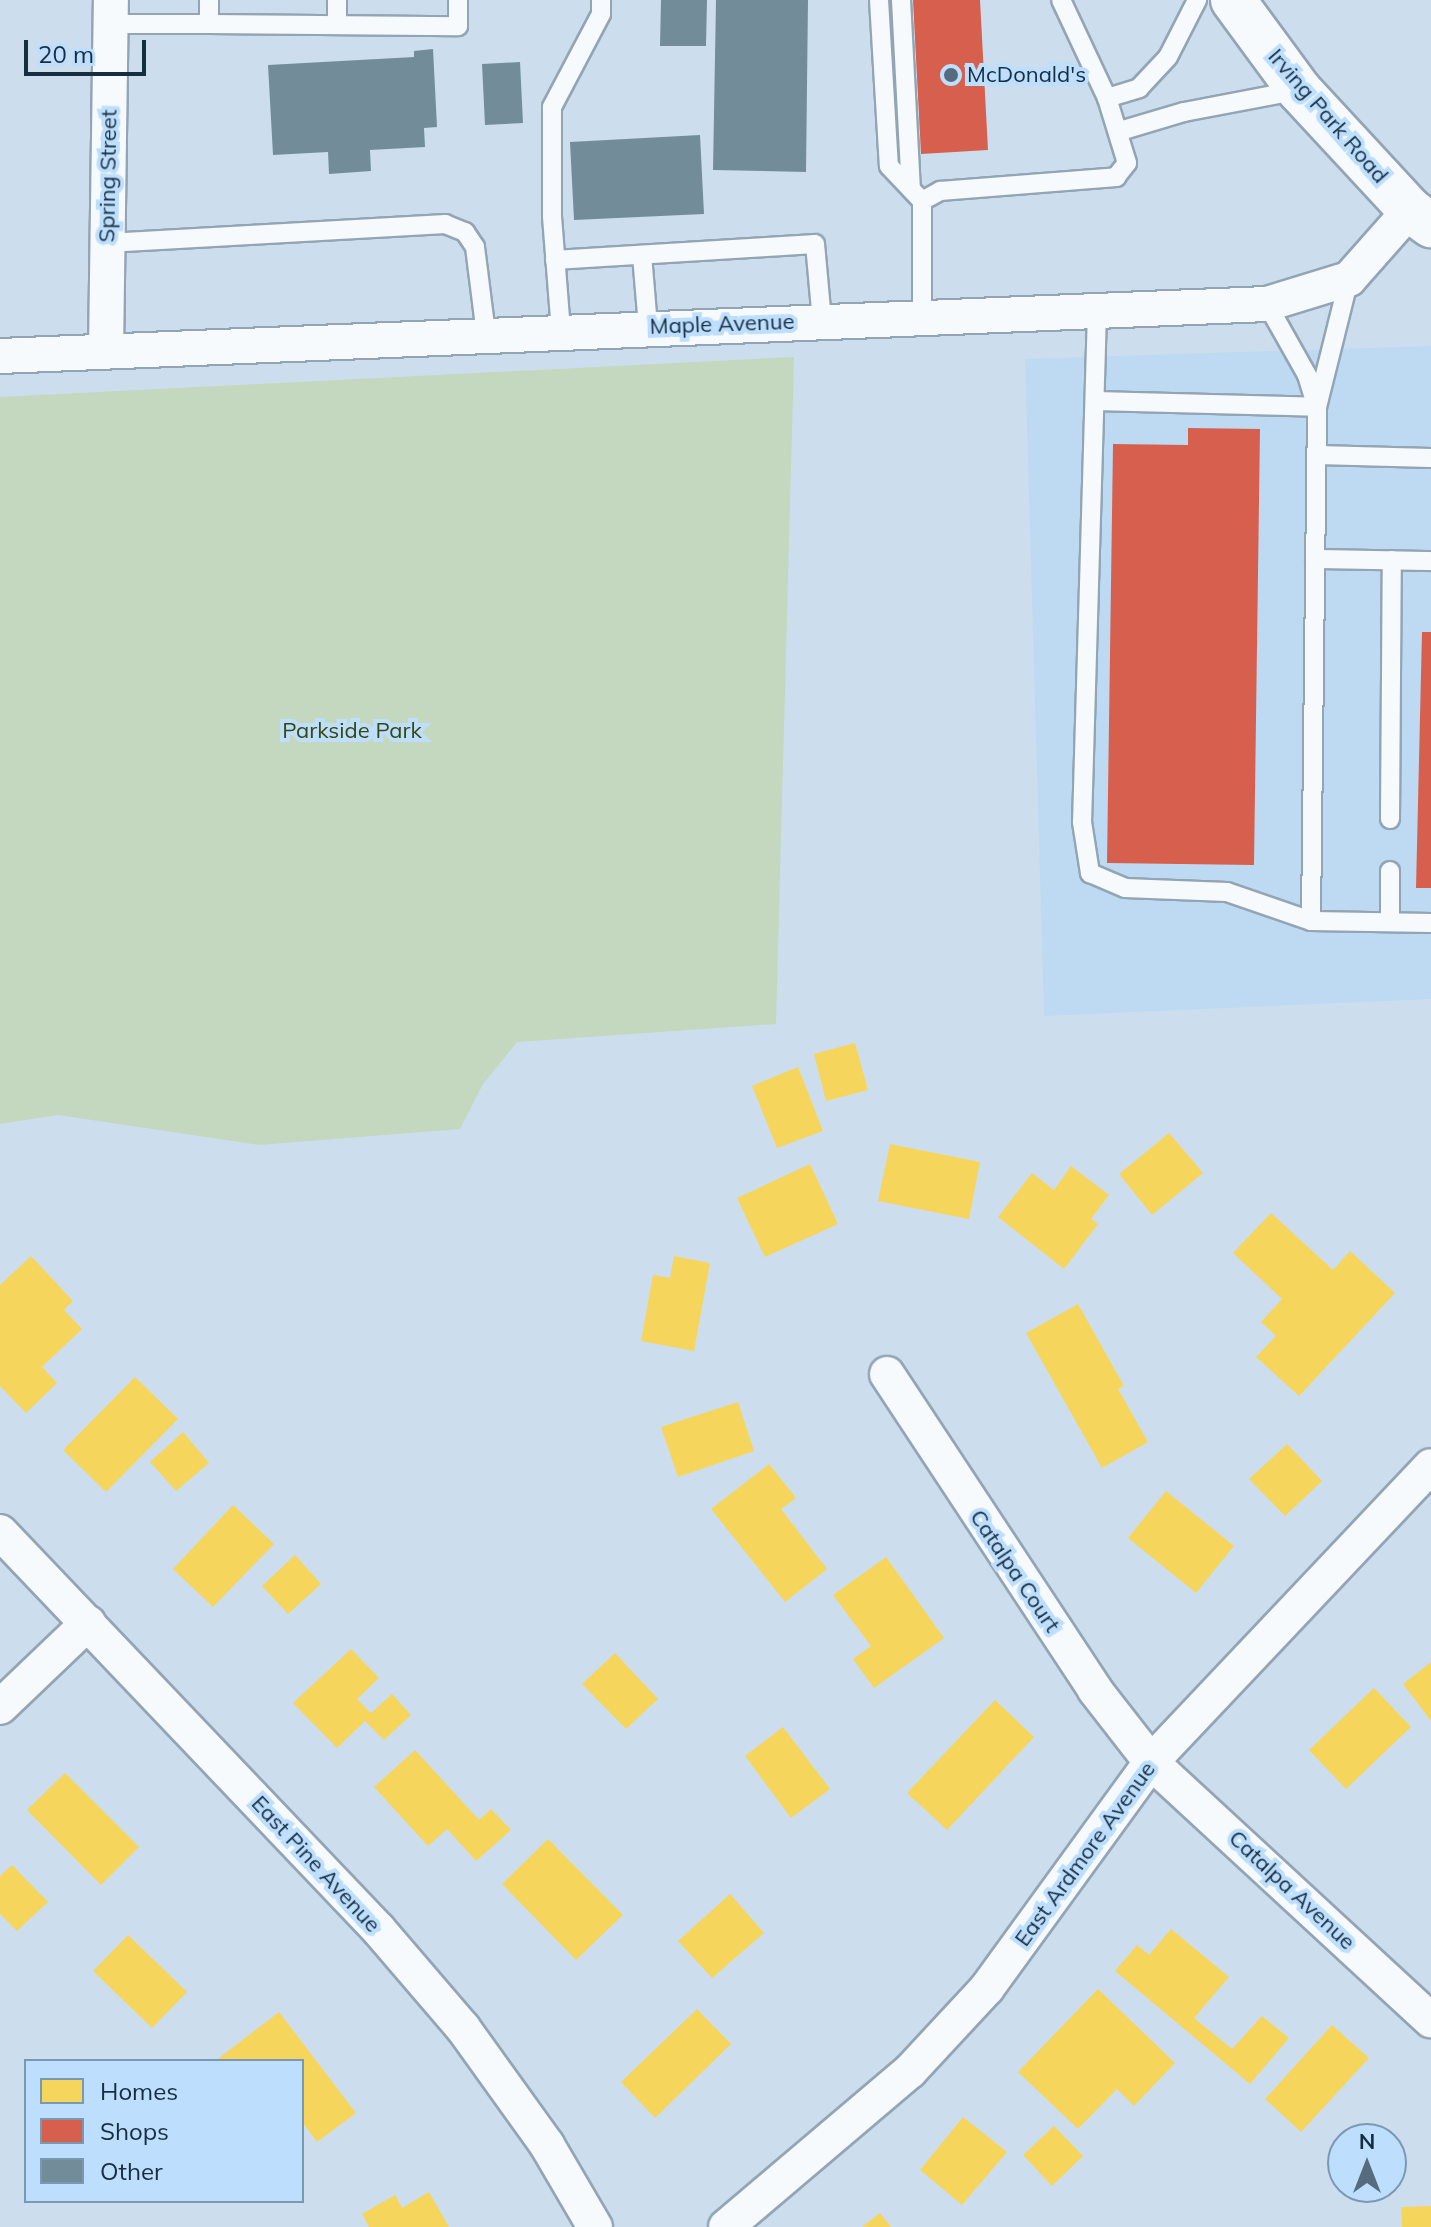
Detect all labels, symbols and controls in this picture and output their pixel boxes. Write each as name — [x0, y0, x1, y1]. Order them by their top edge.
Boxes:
scale bar — [28, 24, 150, 74]
text: 20 m — [38, 39, 94, 69]
street label: Irving Park Road — [1263, 44, 1393, 188]
place label: McDonald's — [967, 62, 1086, 88]
marker: McDonald's — [942, 66, 960, 84]
street label: Spring Street — [94, 109, 122, 243]
street label: Maple Avenue — [649, 308, 795, 340]
park label: Parkside Park — [282, 718, 422, 744]
street label: Catalpa Court — [964, 1505, 1066, 1637]
street label: East Ardmore Avenue — [1009, 1757, 1161, 1951]
street label: East Pine Avenue — [246, 1790, 386, 1938]
street label: Catalpa Avenue — [1223, 1825, 1361, 1955]
legend — [24, 2059, 304, 2203]
text: Homes — [100, 2076, 178, 2106]
text: Shops — [100, 2116, 169, 2146]
north arrow — [1327, 2123, 1407, 2203]
text: N — [1359, 2127, 1375, 2155]
text: Other — [100, 2156, 163, 2186]

